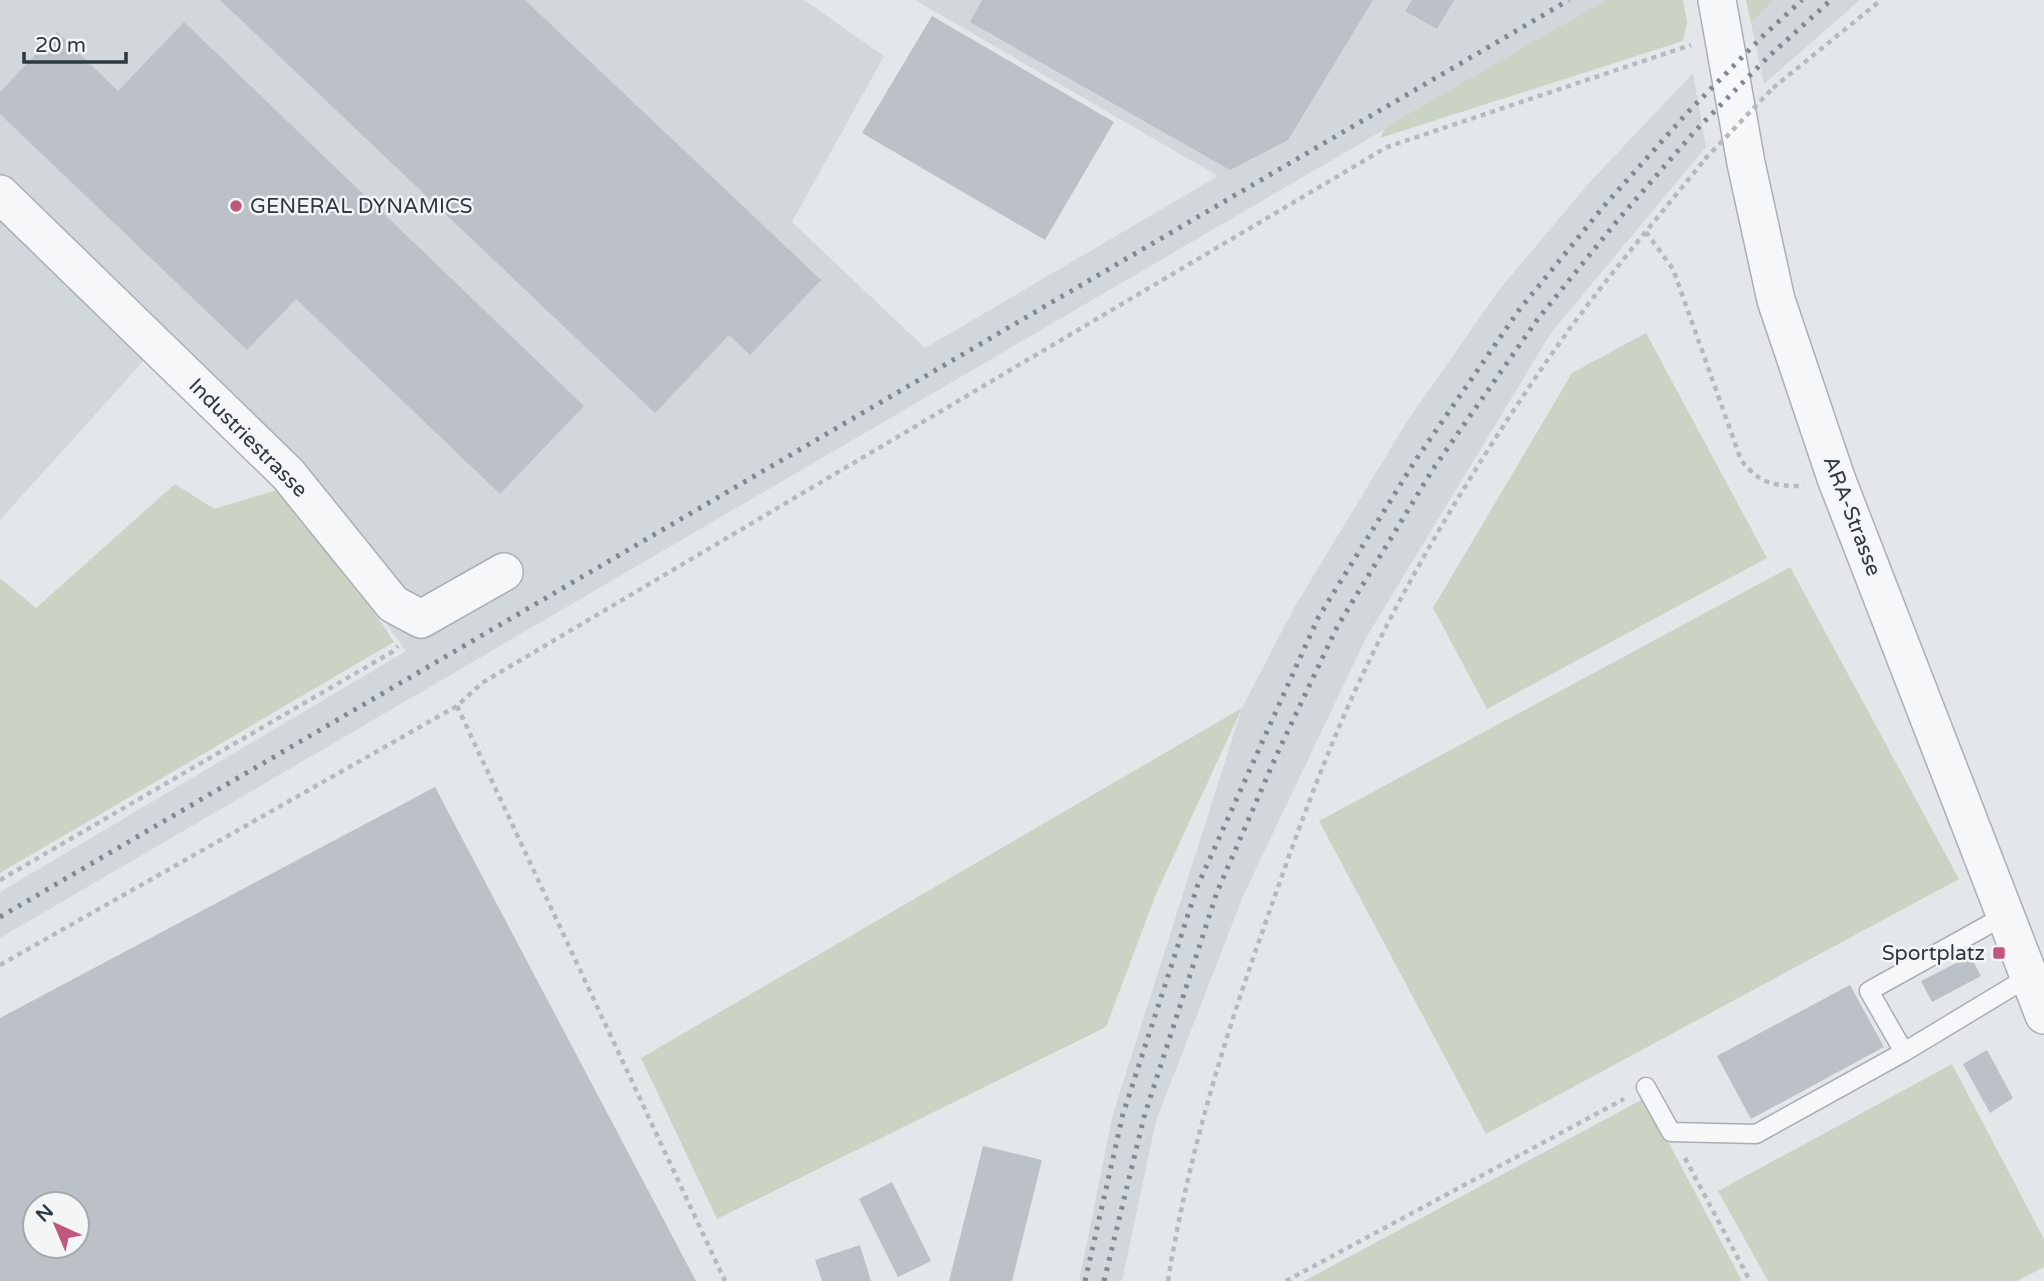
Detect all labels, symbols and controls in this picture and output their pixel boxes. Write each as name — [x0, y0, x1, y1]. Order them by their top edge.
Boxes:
scale bar — [24, 21, 126, 65]
text: 20 m — [35, 33, 86, 58]
place label: GENERAL DYNAMICS — [250, 194, 473, 219]
marker: GENERAL DYNAMICS — [228, 198, 244, 214]
street label: Industriestrasse — [183, 373, 313, 503]
street label: ARA-Strasse — [1818, 452, 1886, 580]
place label: Sportplatz — [1882, 941, 1985, 966]
marker: Sportplatz — [1991, 945, 2007, 961]
north arrow — [21, 1190, 91, 1260]
text: N — [32, 1200, 58, 1227]

